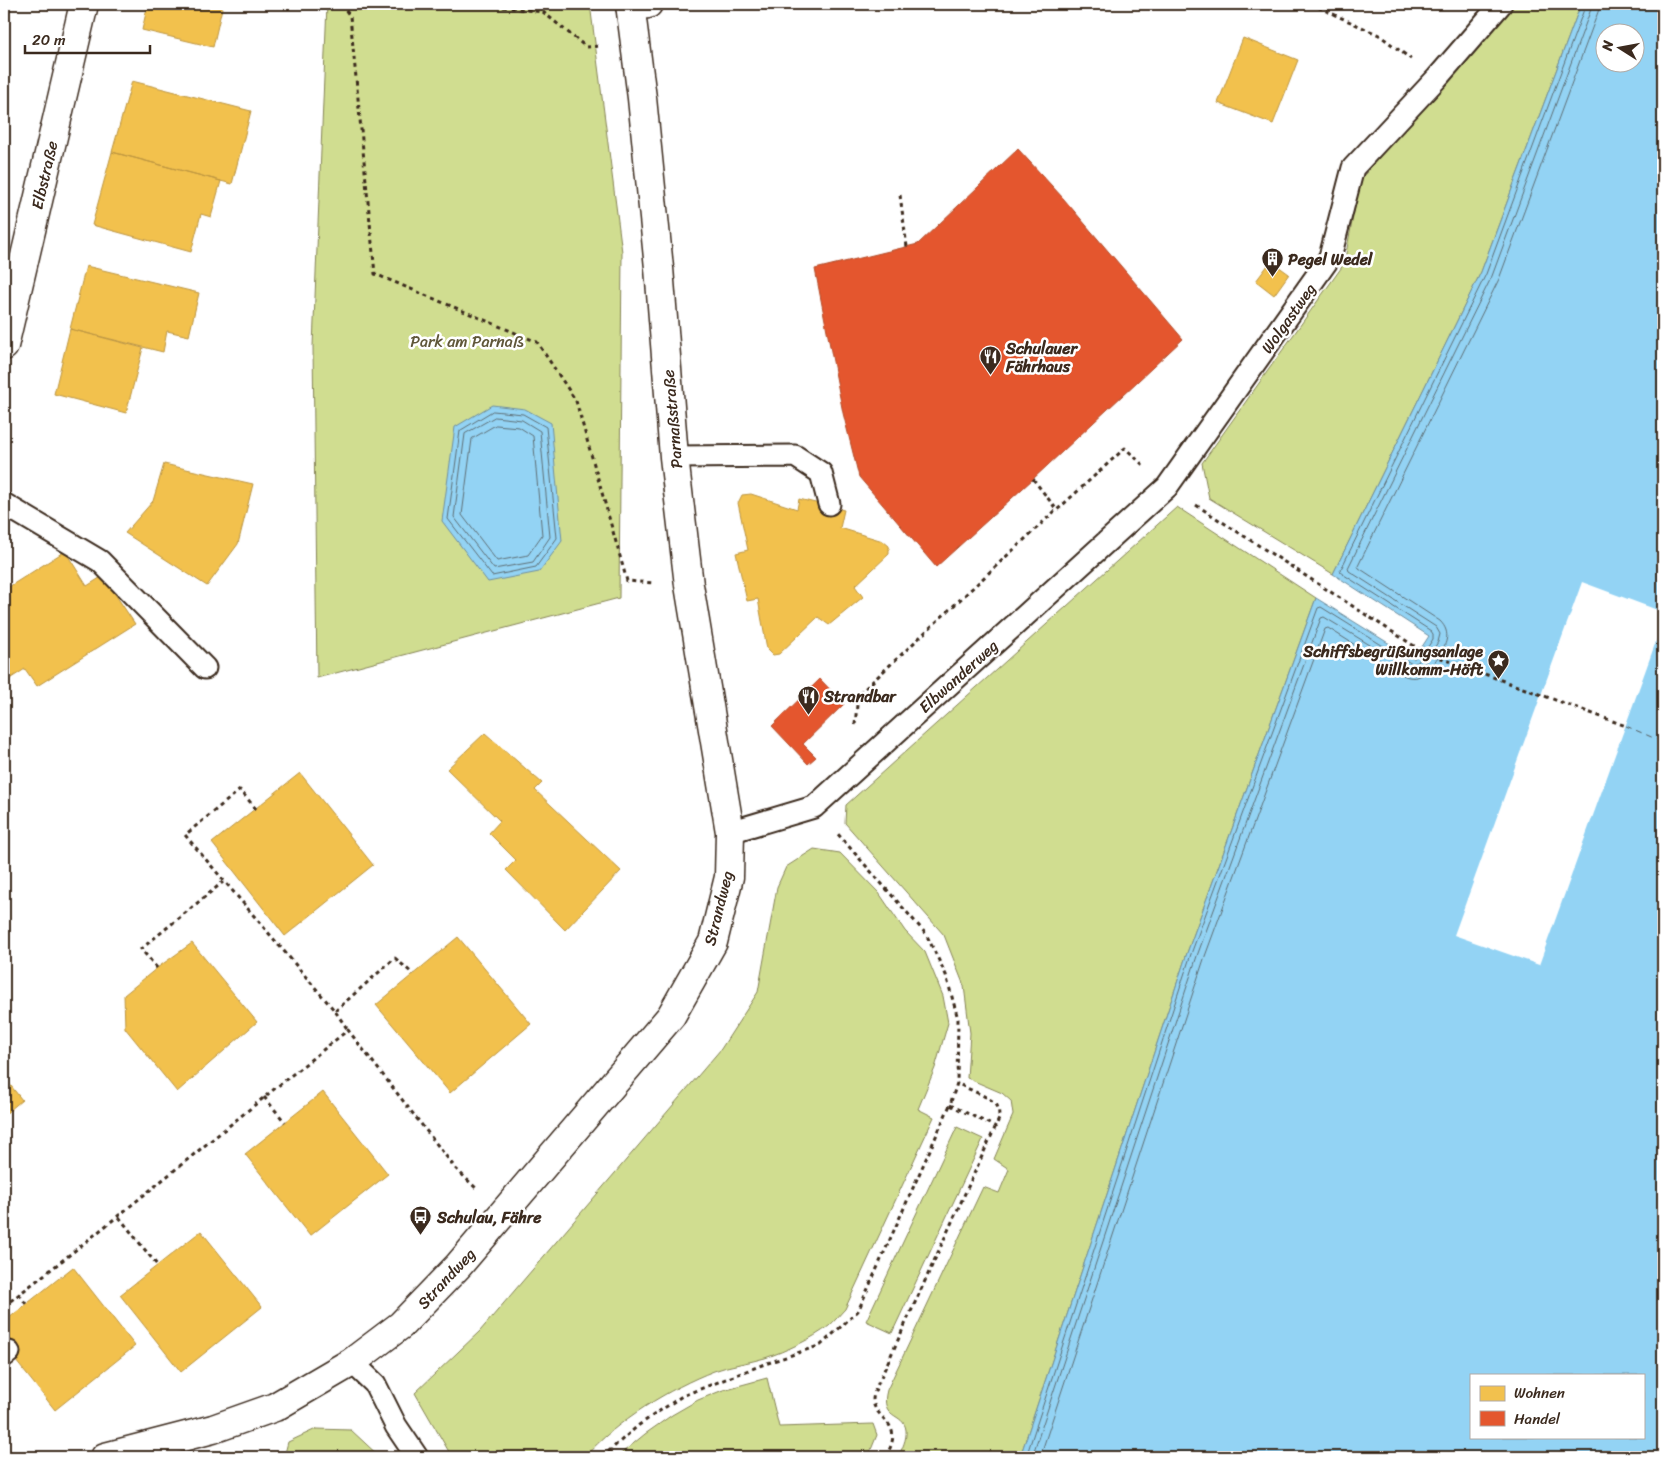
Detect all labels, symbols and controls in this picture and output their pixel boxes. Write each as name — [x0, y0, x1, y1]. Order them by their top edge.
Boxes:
scale bar — [25, 22, 150, 54]
north arrow — [1594, 22, 1644, 72]
text: 20 m — [32, 27, 66, 53]
text: N — [1594, 38, 1621, 54]
street label: Elbstraße — [23, 138, 66, 212]
place label: Pegel Wedel — [1288, 245, 1374, 274]
building icon: Pegel Wedel — [1260, 247, 1284, 278]
street label: Wolgastweg — [1253, 277, 1324, 360]
park label: Park am Parnaß — [410, 327, 524, 356]
place label: Schulauer Fährhaus — [1005, 334, 1078, 381]
restaurant icon: Schulauer Fährhaus — [978, 345, 1002, 376]
street label: Parnaßstraße — [654, 368, 691, 470]
street label: Elbwanderweg — [912, 632, 1005, 721]
place label: Schiffsbegrüßungsanlage Willkomm-Höft — [1302, 637, 1483, 684]
place icon: Schiffsbegrüßungsanlage Willkomm-Höft — [1487, 648, 1511, 679]
place label: Strandbar — [823, 682, 897, 711]
restaurant icon: Strandbar — [796, 684, 820, 715]
street label: Strandweg — [695, 868, 742, 949]
place label: Schulau, Fähre — [436, 1203, 542, 1232]
bus stop icon: Schulau, Fähre — [409, 1205, 433, 1236]
street label: Strandweg — [410, 1241, 483, 1316]
legend — [1470, 1374, 1644, 1438]
text: Wohnen — [1514, 1380, 1565, 1406]
text: Handel — [1514, 1406, 1561, 1432]

